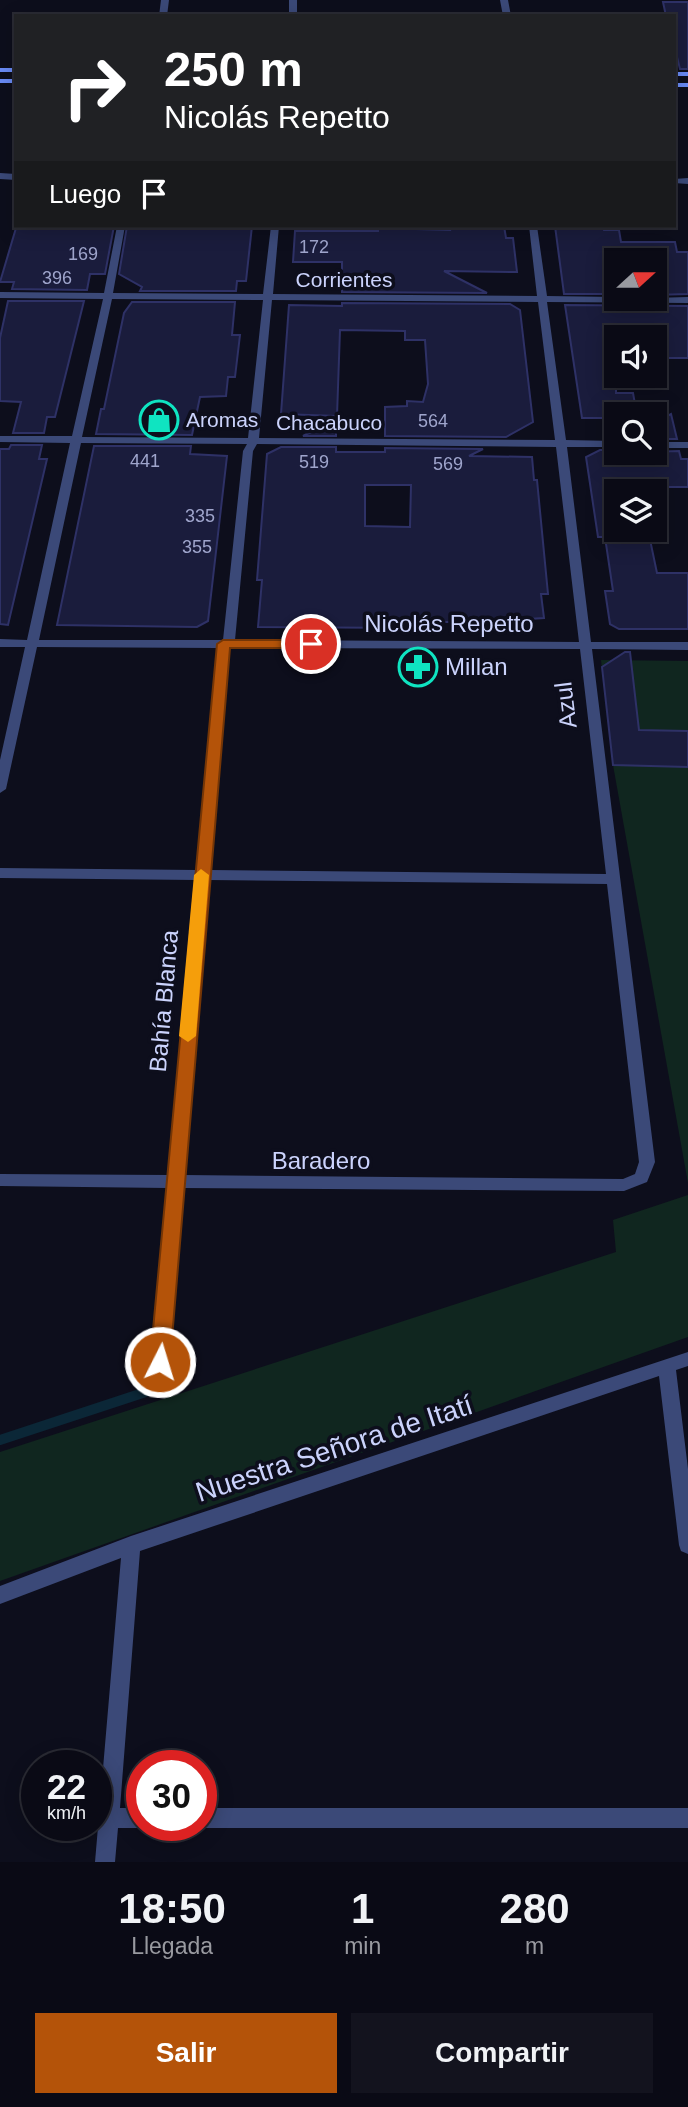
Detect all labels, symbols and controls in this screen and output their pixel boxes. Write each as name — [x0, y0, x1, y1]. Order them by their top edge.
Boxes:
icon: right — [49, 42, 140, 133]
text: 250 m — [164, 42, 303, 96]
text: Nicolás Repetto — [164, 99, 390, 135]
icon: arrive — [135, 175, 173, 213]
text: Luego — [49, 179, 121, 209]
house number: 172 — [299, 237, 329, 257]
house number: 169 — [68, 244, 98, 264]
north arrow — [604, 248, 667, 312]
map controls — [604, 248, 667, 542]
house number: 396 — [42, 268, 72, 288]
street label: Corrientes — [296, 268, 392, 291]
button: sound — [604, 325, 667, 388]
shop icon: Aromas — [138, 399, 180, 441]
button: search — [604, 402, 667, 465]
place label: Aromas — [186, 408, 258, 431]
street label: Chacabuco — [276, 411, 382, 434]
house number: 564 — [418, 411, 448, 431]
house number: 441 — [130, 451, 160, 471]
house number: 519 — [299, 452, 329, 472]
house number: 569 — [433, 454, 463, 474]
button: layers — [604, 479, 667, 542]
house number: 335 — [185, 506, 215, 526]
house number: 355 — [182, 537, 212, 557]
street label: Nicolás Repetto — [364, 610, 534, 637]
pin — [281, 614, 341, 674]
icon: arrive — [292, 625, 330, 663]
pharmacy icon: Millan — [397, 646, 439, 688]
place label: Millan — [445, 653, 508, 680]
street label: Azul — [549, 680, 582, 730]
street label: Bahía Blanca — [144, 928, 183, 1073]
street label: Baradero — [272, 1147, 370, 1174]
position arrow — [123, 1325, 197, 1399]
street label: Nuestra Señora de Itatí — [192, 1389, 477, 1508]
speed limit sign: 30 — [126, 1750, 217, 1841]
text: 22 — [47, 1767, 86, 1806]
text: km/h — [47, 1803, 86, 1823]
text: 18:50 — [118, 1885, 226, 1932]
text: 1 — [351, 1885, 374, 1932]
text: 280 — [500, 1885, 570, 1932]
text: Llegada — [131, 1933, 213, 1959]
text: min — [344, 1933, 381, 1959]
text: m — [525, 1933, 544, 1959]
button: Salir — [35, 2013, 337, 2093]
button: Compartir — [351, 2013, 653, 2093]

